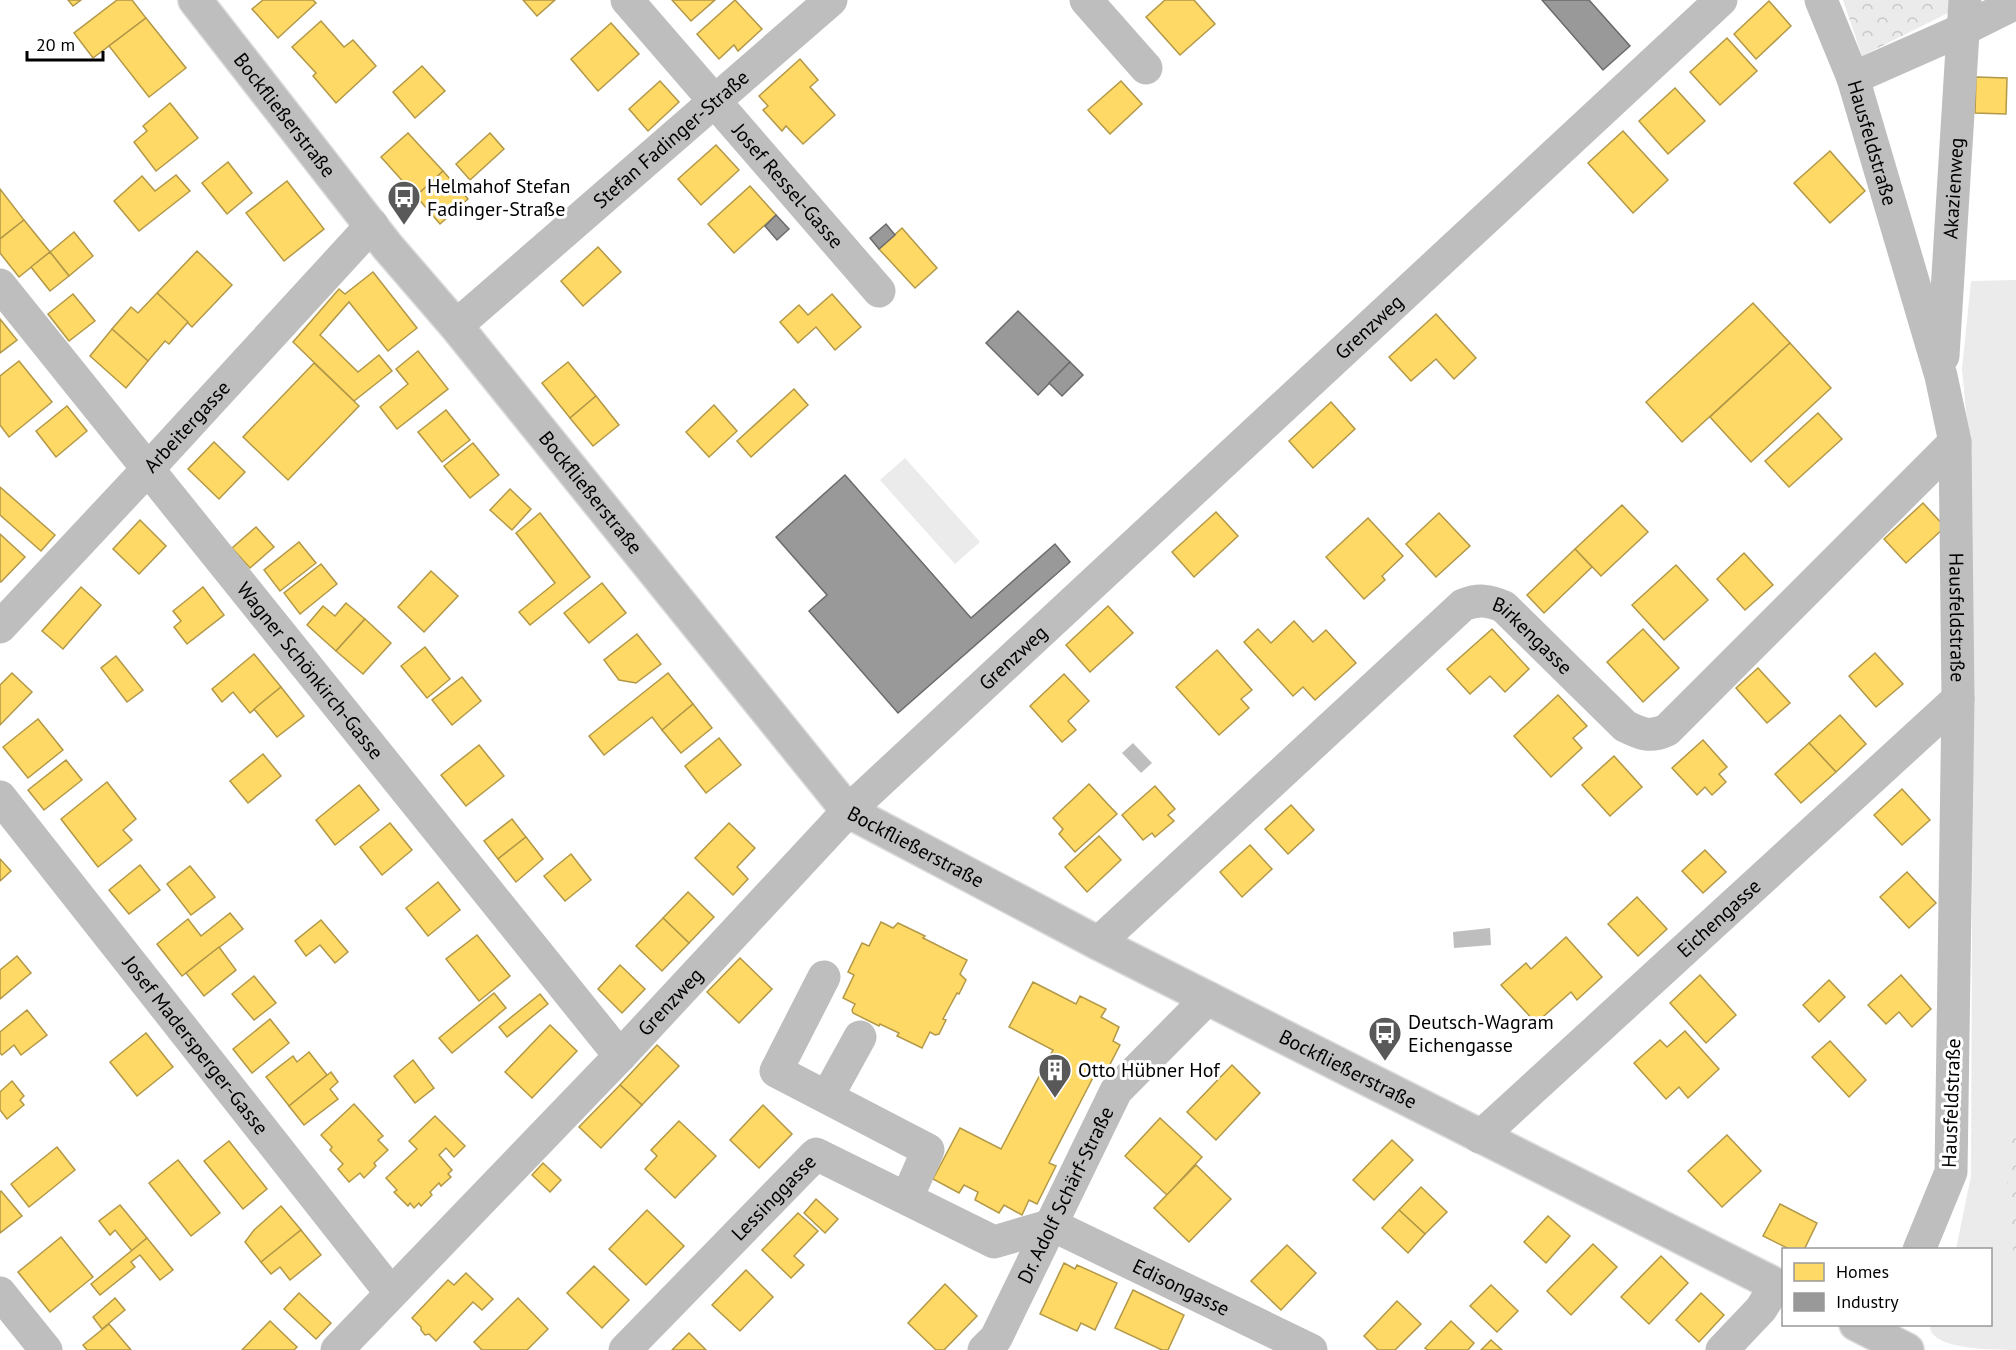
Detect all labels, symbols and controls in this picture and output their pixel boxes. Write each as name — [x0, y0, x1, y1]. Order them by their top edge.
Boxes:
scale bar — [27, 24, 104, 62]
text: 20 m — [36, 33, 75, 56]
street label: Bockfließerstraße — [228, 48, 342, 183]
street label: Stefan Fadinger-Straße — [588, 64, 754, 214]
street label: Hausfeldstraße — [1841, 77, 1903, 209]
street label: Josef Ressel-Gasse — [726, 117, 849, 254]
street label: Akazienweg — [1937, 137, 1969, 240]
place label: Helmahof Stefan Fadinger-Straße — [427, 173, 570, 222]
bus stop icon: Helmahof Stefan Fadinger-Straße — [386, 179, 422, 226]
street label: Grenzweg — [1329, 289, 1409, 365]
street label: Arbeitergasse — [138, 375, 236, 478]
street label: Bockfließerstraße — [533, 426, 648, 560]
street label: Hausfeldstraße — [1943, 553, 1971, 682]
street label: Wagner Schönkirch-Gasse — [231, 577, 389, 765]
street label: Birkengasse — [1489, 591, 1578, 680]
street label: Grenzweg — [973, 619, 1053, 696]
street label: Bockfließerstraße — [843, 800, 989, 894]
street label: Eichengasse — [1671, 873, 1766, 963]
street label: Josef Madersperger-Gasse — [116, 950, 274, 1140]
street label: Grenzweg — [632, 962, 709, 1042]
place label: Deutsch-Wagram Eichengasse — [1408, 1009, 1554, 1058]
bus stop icon: Deutsch-Wagram Eichengasse — [1367, 1015, 1403, 1062]
street label: Bockfließerstraße — [1275, 1023, 1421, 1115]
street label: Hausfeldstraße — [1936, 1038, 1966, 1168]
building icon: Otto Hübner Hof — [1037, 1052, 1073, 1099]
place label: Otto Hübner Hof — [1078, 1057, 1221, 1083]
street label: Dr. Adolf Schärf-Straße — [1011, 1102, 1120, 1288]
street label: Lessinggasse — [726, 1149, 822, 1246]
legend — [1782, 1248, 1992, 1326]
street label: Edisongasse — [1128, 1253, 1234, 1322]
text: Homes — [1836, 1260, 1889, 1283]
text: Industry — [1836, 1290, 1899, 1313]

